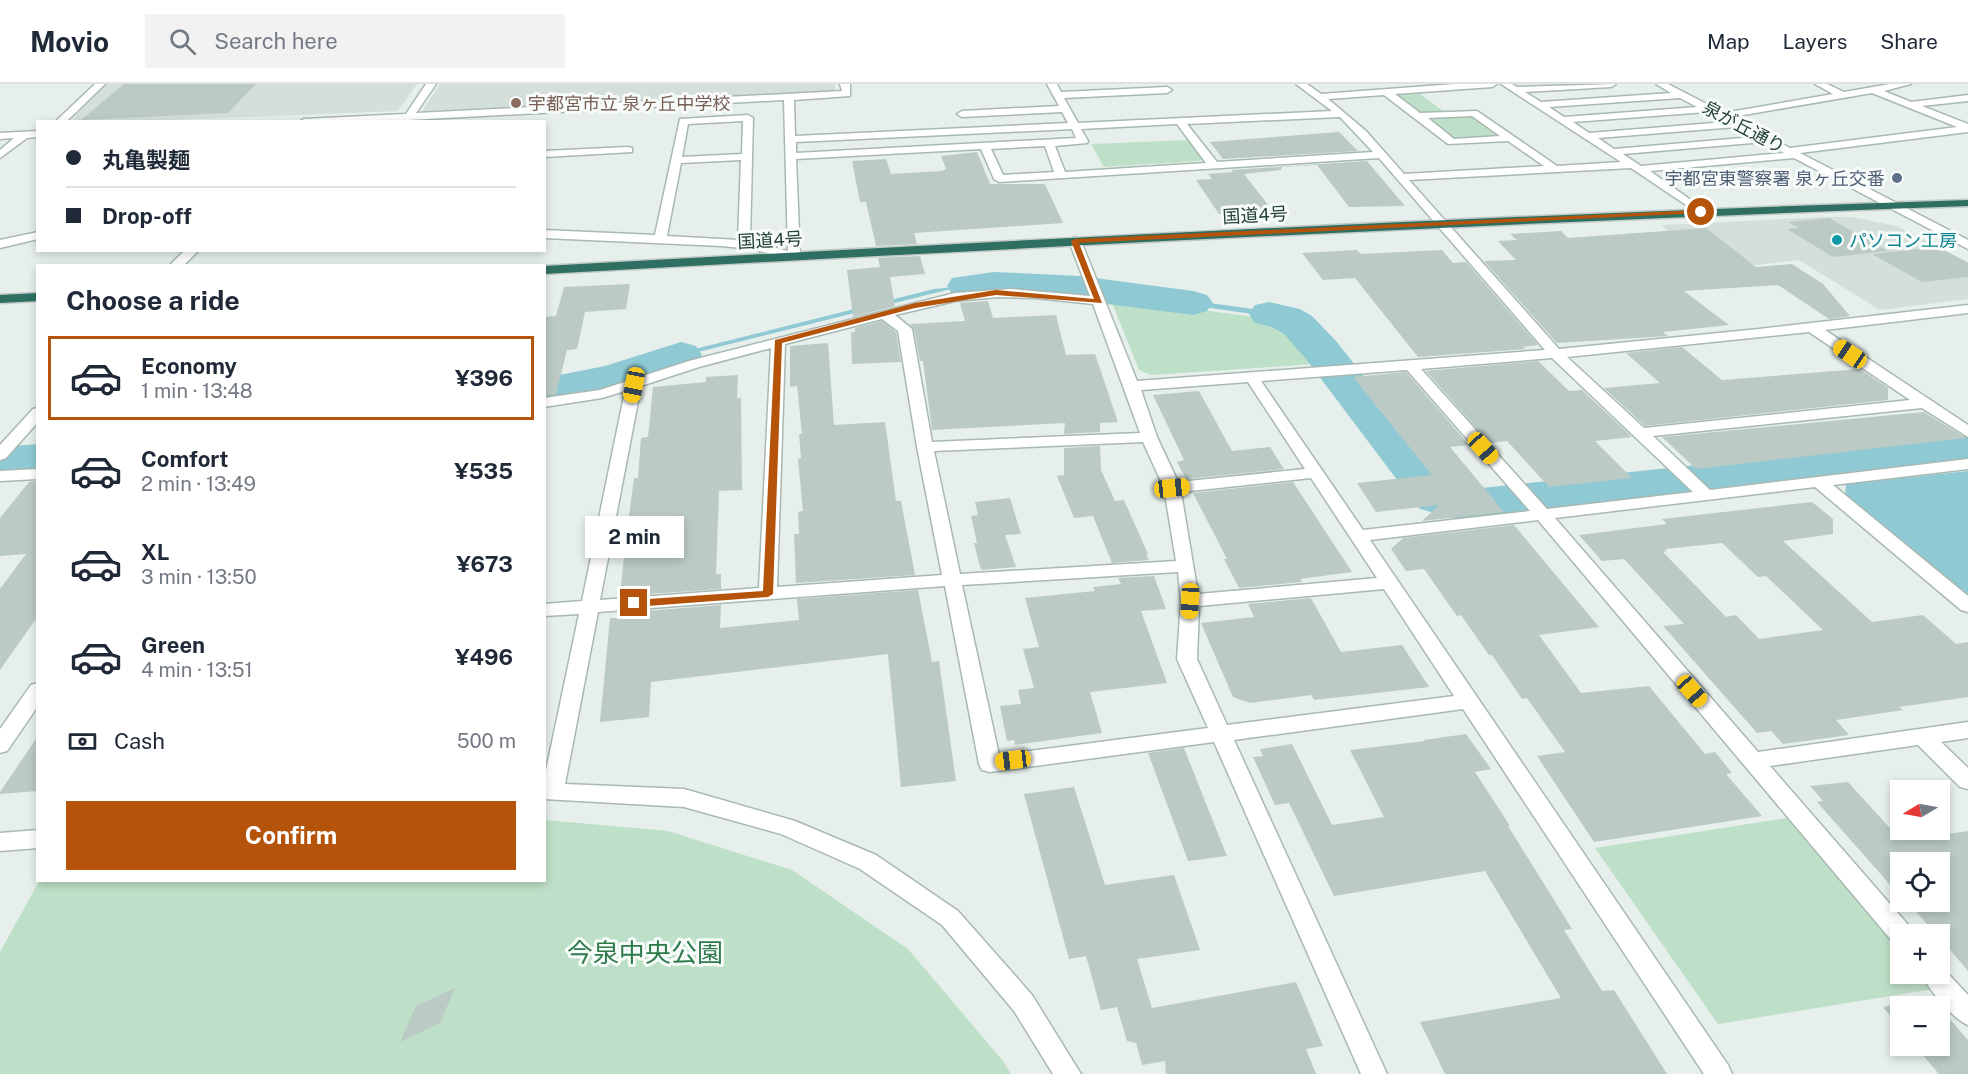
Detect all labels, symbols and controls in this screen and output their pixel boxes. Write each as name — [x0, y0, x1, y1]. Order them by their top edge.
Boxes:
search box — [145, 14, 565, 68]
text: Movio — [30, 25, 109, 58]
icon: search — [166, 25, 199, 58]
text: Search here — [214, 28, 338, 54]
text: Map — [1707, 29, 1750, 54]
text: Layers — [1783, 29, 1847, 54]
text: Share — [1880, 29, 1938, 54]
place label: 宇都宮市立 泉ヶ丘中学校 — [528, 93, 730, 114]
marker: 宇都宮市立 泉ヶ丘中学校 — [509, 96, 523, 110]
street label: 泉が丘通り — [1699, 97, 1789, 157]
text: 丸亀製麺 — [102, 147, 190, 173]
place label: 宇都宮東警察署 泉ヶ丘交番 — [1665, 168, 1885, 189]
marker: 宇都宮東警察署 泉ヶ丘交番 — [1890, 171, 1904, 185]
route start — [1687, 198, 1714, 225]
text: Drop-off — [102, 203, 192, 229]
street label: 国道4号 — [1222, 203, 1288, 227]
street label: 国道4号 — [737, 228, 803, 252]
place label: パソコン工房 — [1849, 230, 1957, 251]
marker: パソコン工房 — [1830, 233, 1844, 247]
text: Choose a ride — [66, 284, 240, 316]
car — [1830, 336, 1870, 372]
icon: car — [69, 351, 123, 405]
text: Economy — [141, 353, 237, 379]
text: ¥396 — [455, 365, 513, 391]
car — [622, 366, 646, 404]
text: 1 min · 13:48 — [141, 379, 253, 403]
car — [1464, 429, 1502, 467]
icon: car — [69, 444, 123, 498]
text: Comfort — [141, 446, 228, 472]
text: ¥535 — [454, 458, 513, 484]
text: 2 min · 13:49 — [141, 472, 256, 496]
car — [1153, 477, 1191, 499]
callout: 2 min — [584, 516, 684, 558]
text: 2 min — [608, 525, 661, 549]
icon: car — [69, 537, 123, 591]
text: XL — [141, 539, 169, 565]
text: ¥673 — [456, 551, 513, 577]
text: 3 min · 13:50 — [141, 565, 257, 589]
car — [1180, 583, 1200, 619]
route end — [620, 589, 647, 616]
icon: car — [69, 630, 123, 684]
text: Green — [141, 632, 205, 658]
text: ¥496 — [455, 644, 513, 670]
text: 4 min · 13:51 — [141, 658, 253, 682]
car — [1673, 672, 1711, 710]
icon: cash — [66, 725, 99, 758]
text: Cash — [114, 728, 165, 754]
text: 500 m — [457, 729, 516, 753]
car — [994, 749, 1032, 771]
north arrow — [1890, 780, 1950, 840]
map controls — [1890, 780, 1950, 1056]
button: Confirm — [66, 801, 516, 870]
button: locate — [1890, 852, 1950, 912]
button: + — [1890, 924, 1950, 984]
park label: 今泉中央公園 — [567, 937, 723, 968]
button: − — [1890, 996, 1950, 1056]

